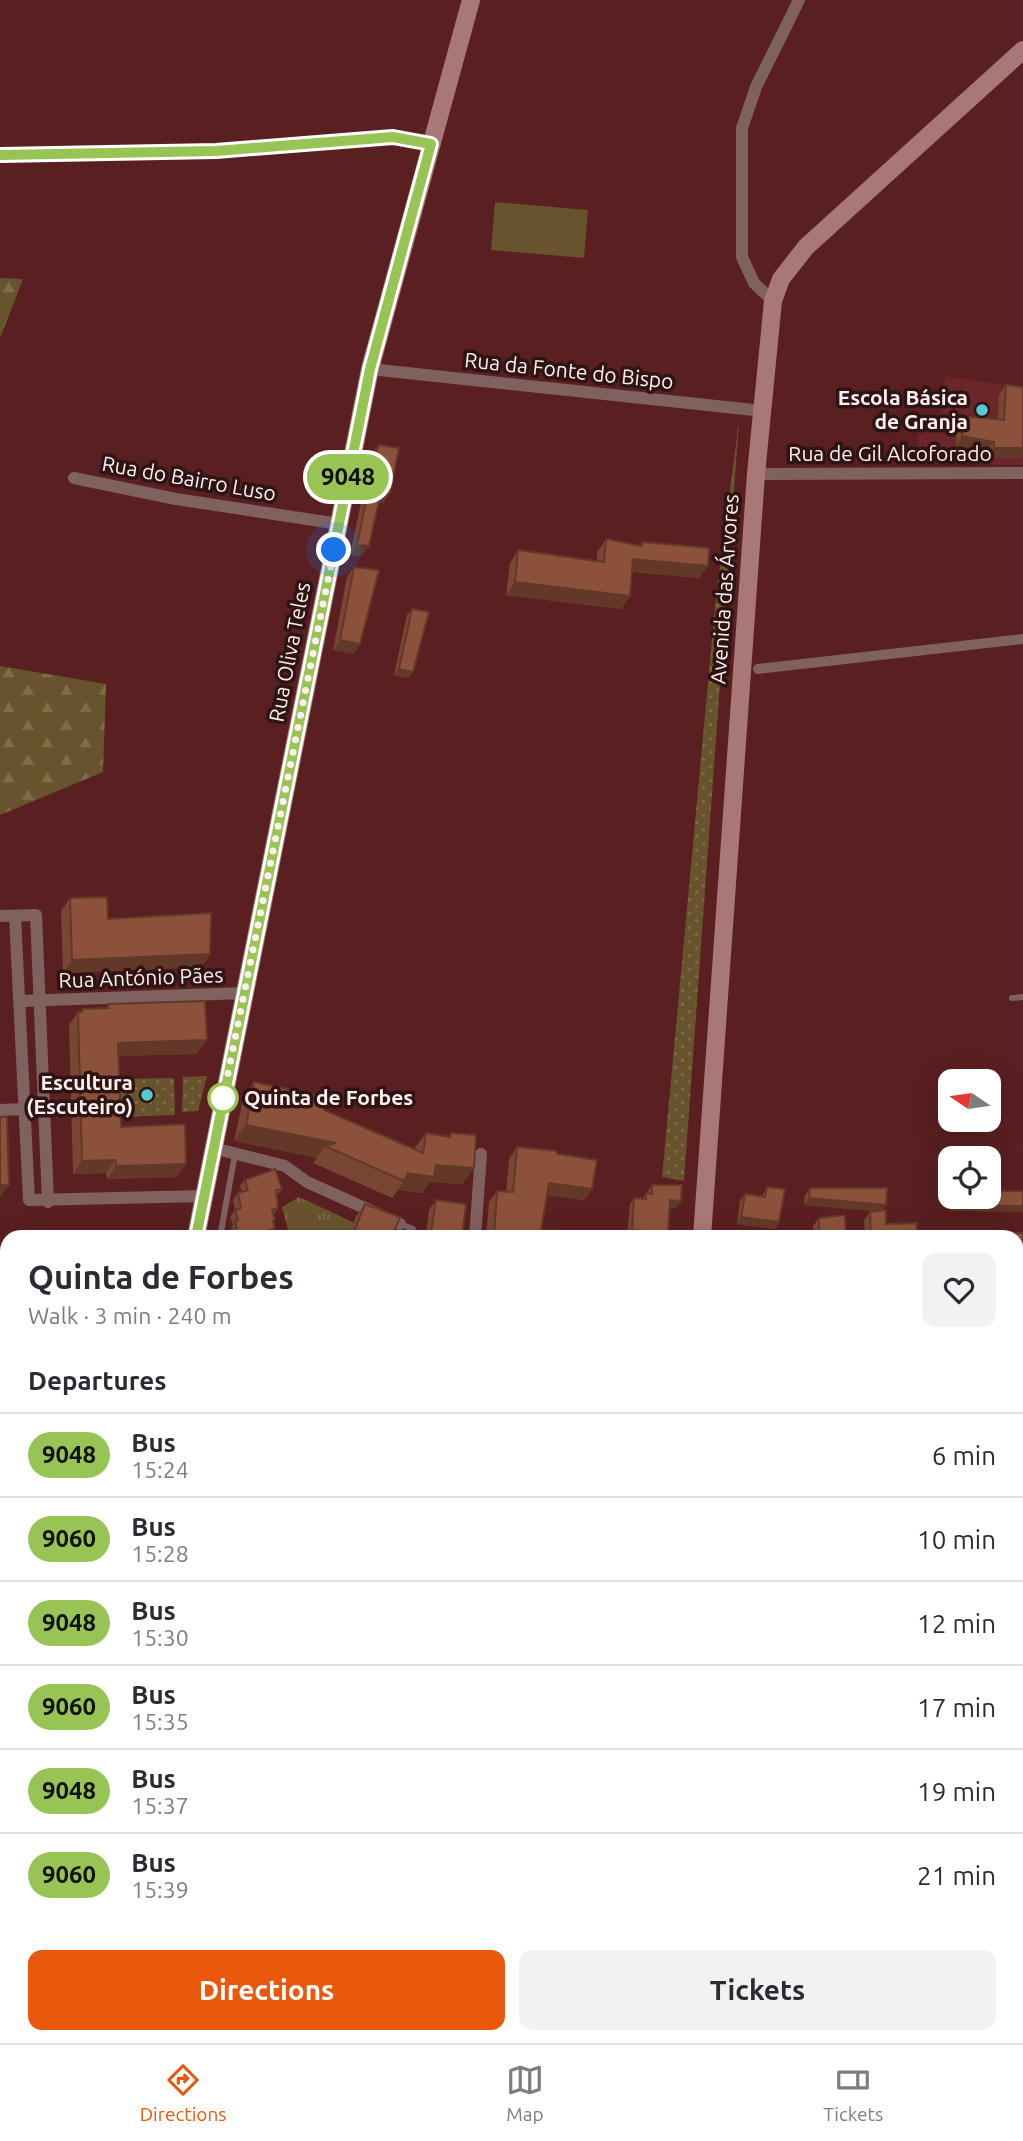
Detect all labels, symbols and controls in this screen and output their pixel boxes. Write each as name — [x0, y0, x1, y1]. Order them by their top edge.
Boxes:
street label: Rua da Fonte do Bispo — [463, 347, 675, 393]
place label: Escola Básica de Granja — [838, 385, 968, 433]
marker: Escola Básica de Granja — [974, 402, 990, 418]
street label: Rua de Gil Alcoforado — [788, 441, 992, 465]
street label: Rua do Bairro Luso — [100, 451, 278, 505]
line badge: 9048 — [299, 454, 397, 500]
text: 9048 — [321, 463, 375, 490]
street label: Avenida das Árvores — [705, 493, 743, 685]
your location — [316, 532, 351, 567]
street label: Rua Oliva Teles — [264, 580, 314, 724]
street label: Rua António Pães — [58, 962, 224, 992]
north arrow — [938, 1069, 1001, 1132]
map controls — [938, 1069, 1001, 1209]
place label: Escultura (Escuteiro) — [26, 1070, 133, 1118]
marker: Quinta de Forbes — [208, 1083, 238, 1113]
place label: Quinta de Forbes — [244, 1085, 413, 1109]
marker: Escultura (Escuteiro) — [139, 1087, 155, 1103]
button: locate — [938, 1146, 1001, 1209]
button: heart — [922, 1253, 996, 1327]
text: Quinta de Forbes — [28, 1258, 294, 1295]
text: Walk · 3 min · 240 m — [28, 1303, 232, 1328]
text: Departures — [28, 1366, 166, 1395]
text: Bus — [131, 1428, 176, 1457]
text: 9048 — [42, 1441, 96, 1468]
text: 6 min — [932, 1441, 996, 1470]
text: 15:24 — [131, 1457, 189, 1482]
text: Bus — [131, 1512, 176, 1541]
text: 9060 — [42, 1525, 96, 1552]
text: 10 min — [917, 1525, 996, 1554]
text: 15:28 — [131, 1541, 189, 1566]
text: Bus — [131, 1596, 176, 1625]
text: 9048 — [42, 1609, 96, 1636]
text: 12 min — [917, 1609, 996, 1638]
text: 15:30 — [131, 1625, 189, 1650]
text: Bus — [131, 1680, 176, 1709]
text: 9060 — [42, 1693, 96, 1720]
text: 17 min — [917, 1693, 996, 1722]
text: 15:35 — [131, 1709, 189, 1734]
text: Bus — [131, 1764, 176, 1793]
text: 9048 — [42, 1777, 96, 1804]
text: 19 min — [917, 1777, 996, 1806]
text: 15:37 — [131, 1793, 189, 1818]
text: Bus — [131, 1848, 176, 1877]
text: 9060 — [42, 1861, 96, 1888]
text: 21 min — [917, 1861, 996, 1890]
text: 15:39 — [131, 1877, 189, 1902]
button: Directions — [28, 1950, 505, 2030]
button: Tickets — [519, 1950, 996, 2030]
tab: Directions — [140, 2061, 227, 2125]
tab: Map — [506, 2061, 544, 2125]
tab: Tickets — [823, 2061, 883, 2125]

